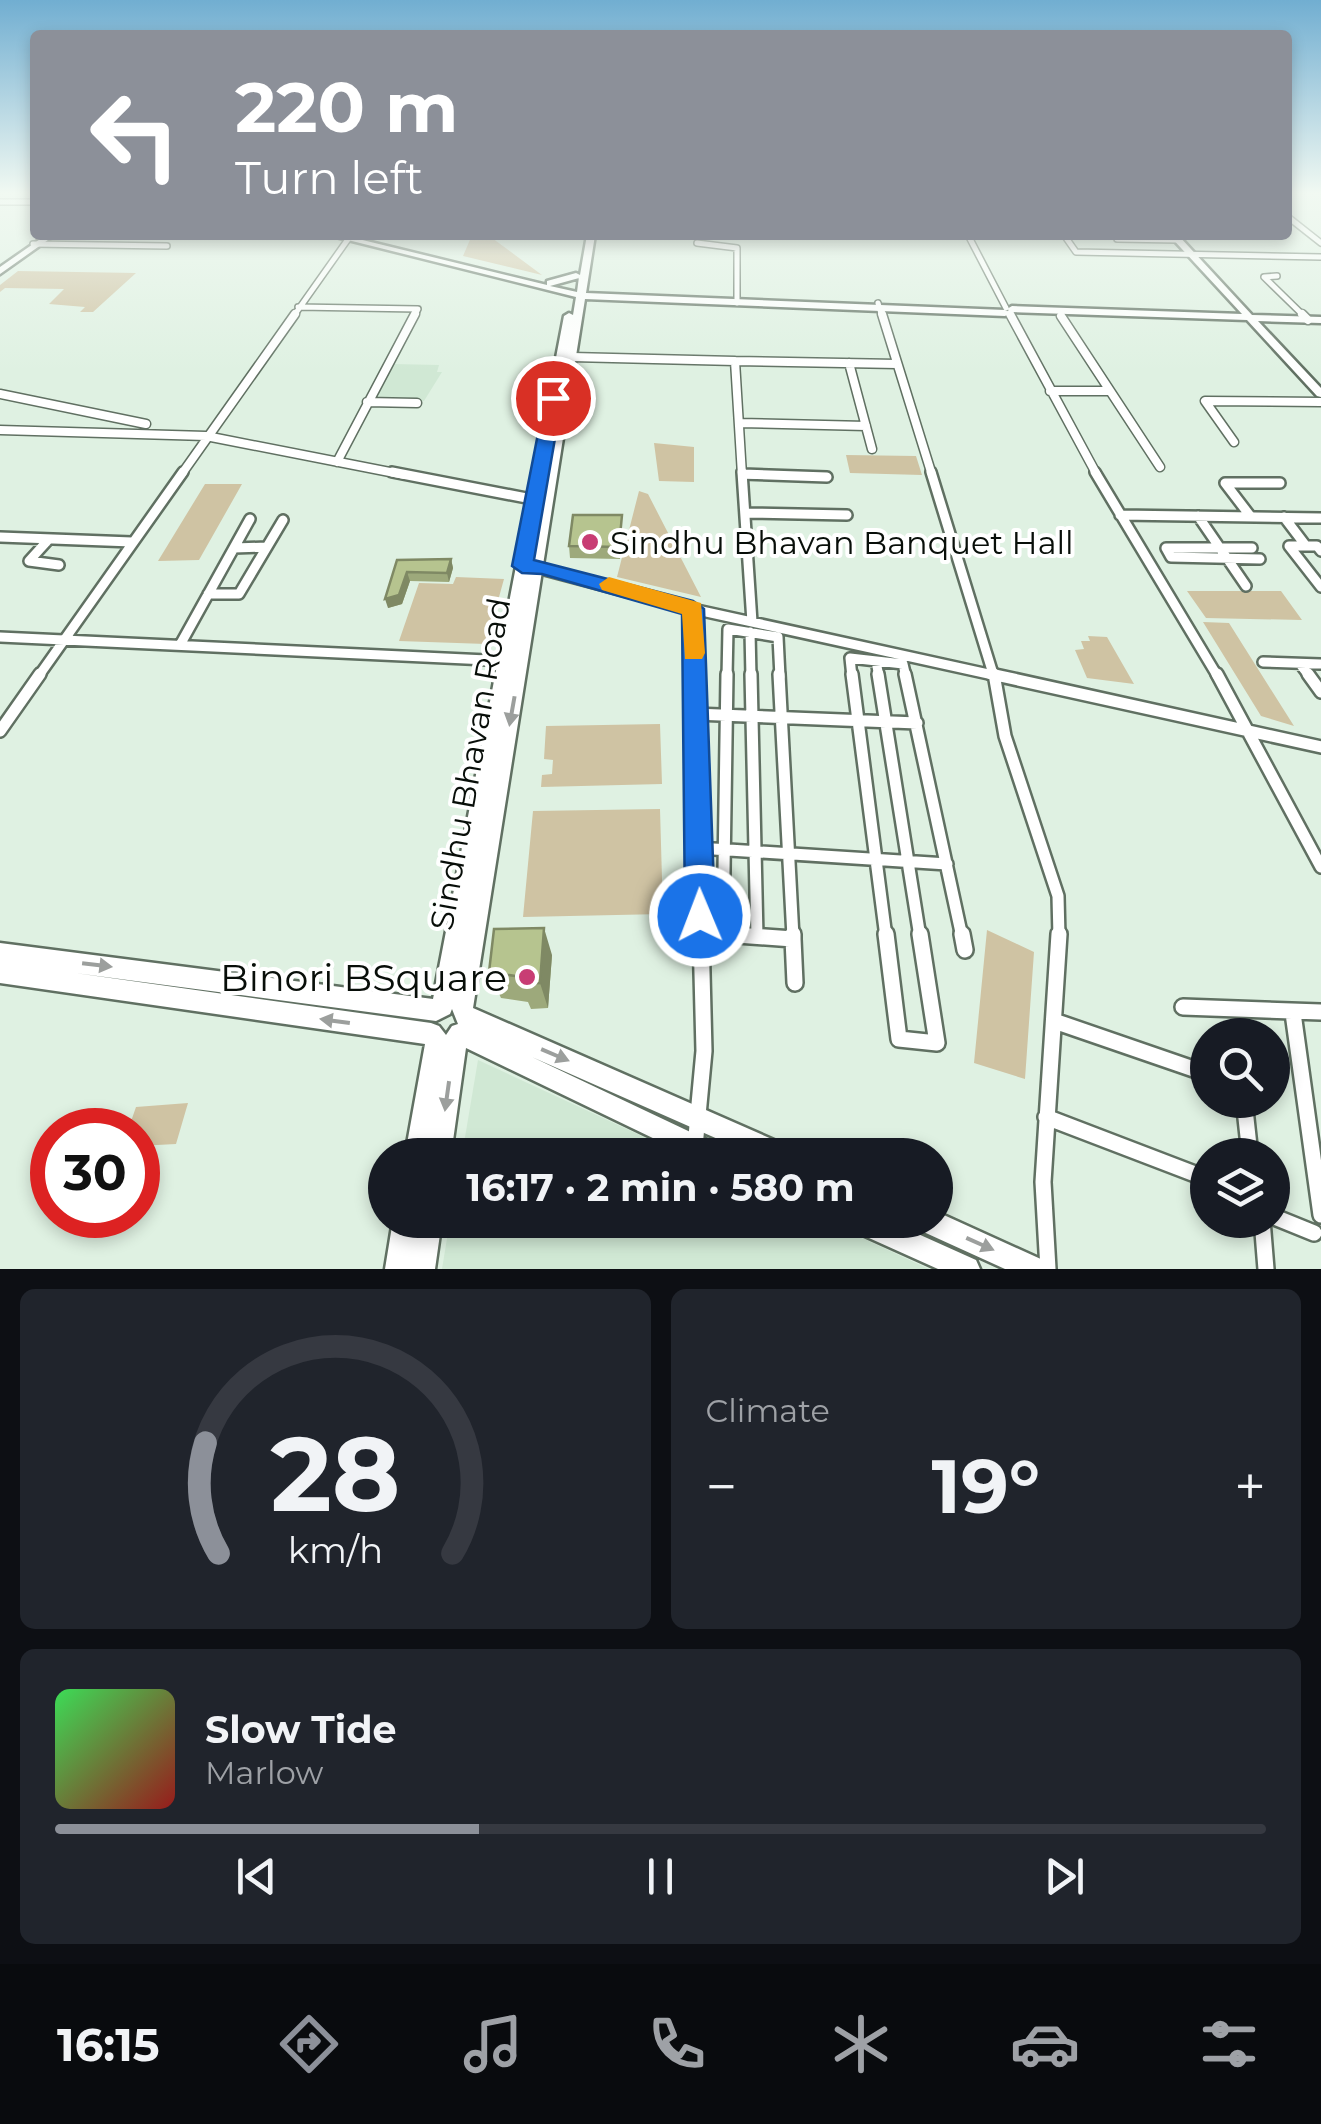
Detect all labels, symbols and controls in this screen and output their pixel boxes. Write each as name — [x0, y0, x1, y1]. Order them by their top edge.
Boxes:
text: 220 m — [235, 64, 458, 150]
icon: left — [70, 70, 200, 200]
text: Turn left — [235, 150, 423, 205]
pin — [511, 356, 596, 441]
icon: arrive — [526, 371, 581, 426]
place label: Sindhu Bhavan Banquet Hall — [610, 523, 1074, 562]
marker: Sindhu Bhavan Banquet Hall — [579, 531, 601, 553]
street label: Sindhu Bhavan Road — [422, 595, 518, 933]
one-way arrow — [504, 696, 519, 727]
position arrow — [648, 864, 752, 968]
place label: Binori BSquare — [220, 954, 507, 1001]
one-way arrow — [81, 958, 113, 974]
marker: Binori BSquare — [516, 966, 538, 988]
one-way arrow — [318, 1012, 350, 1028]
map controls — [1190, 1018, 1290, 1238]
button: search — [1190, 1018, 1290, 1118]
one-way arrow — [540, 1047, 570, 1063]
one-way arrow — [439, 1081, 455, 1113]
speed limit sign: 30 — [30, 1108, 160, 1238]
button: layers — [1190, 1138, 1290, 1238]
text: 16:17 · 2 min · 580 m — [466, 1164, 855, 1211]
one-way arrow — [966, 1236, 995, 1253]
text: Climate — [706, 1391, 830, 1430]
text: 28 — [270, 1410, 400, 1537]
text: 19° — [931, 1440, 1040, 1532]
text: − — [706, 1453, 737, 1520]
text: + — [1234, 1453, 1266, 1520]
text: km/h — [288, 1528, 383, 1572]
text: Slow Tide — [205, 1706, 397, 1753]
text: Marlow — [205, 1753, 323, 1792]
icon: previous — [229, 1849, 284, 1904]
icon: pause — [633, 1849, 688, 1904]
icon: next — [1037, 1849, 1092, 1904]
icon: directions — [274, 2009, 344, 2079]
icon: music — [458, 2009, 528, 2079]
icon: phone — [642, 2009, 712, 2079]
icon: climate — [826, 2009, 896, 2079]
icon: car — [1010, 2009, 1080, 2079]
icon: filters — [1194, 2009, 1264, 2079]
text: 16:15 — [57, 2017, 160, 2072]

